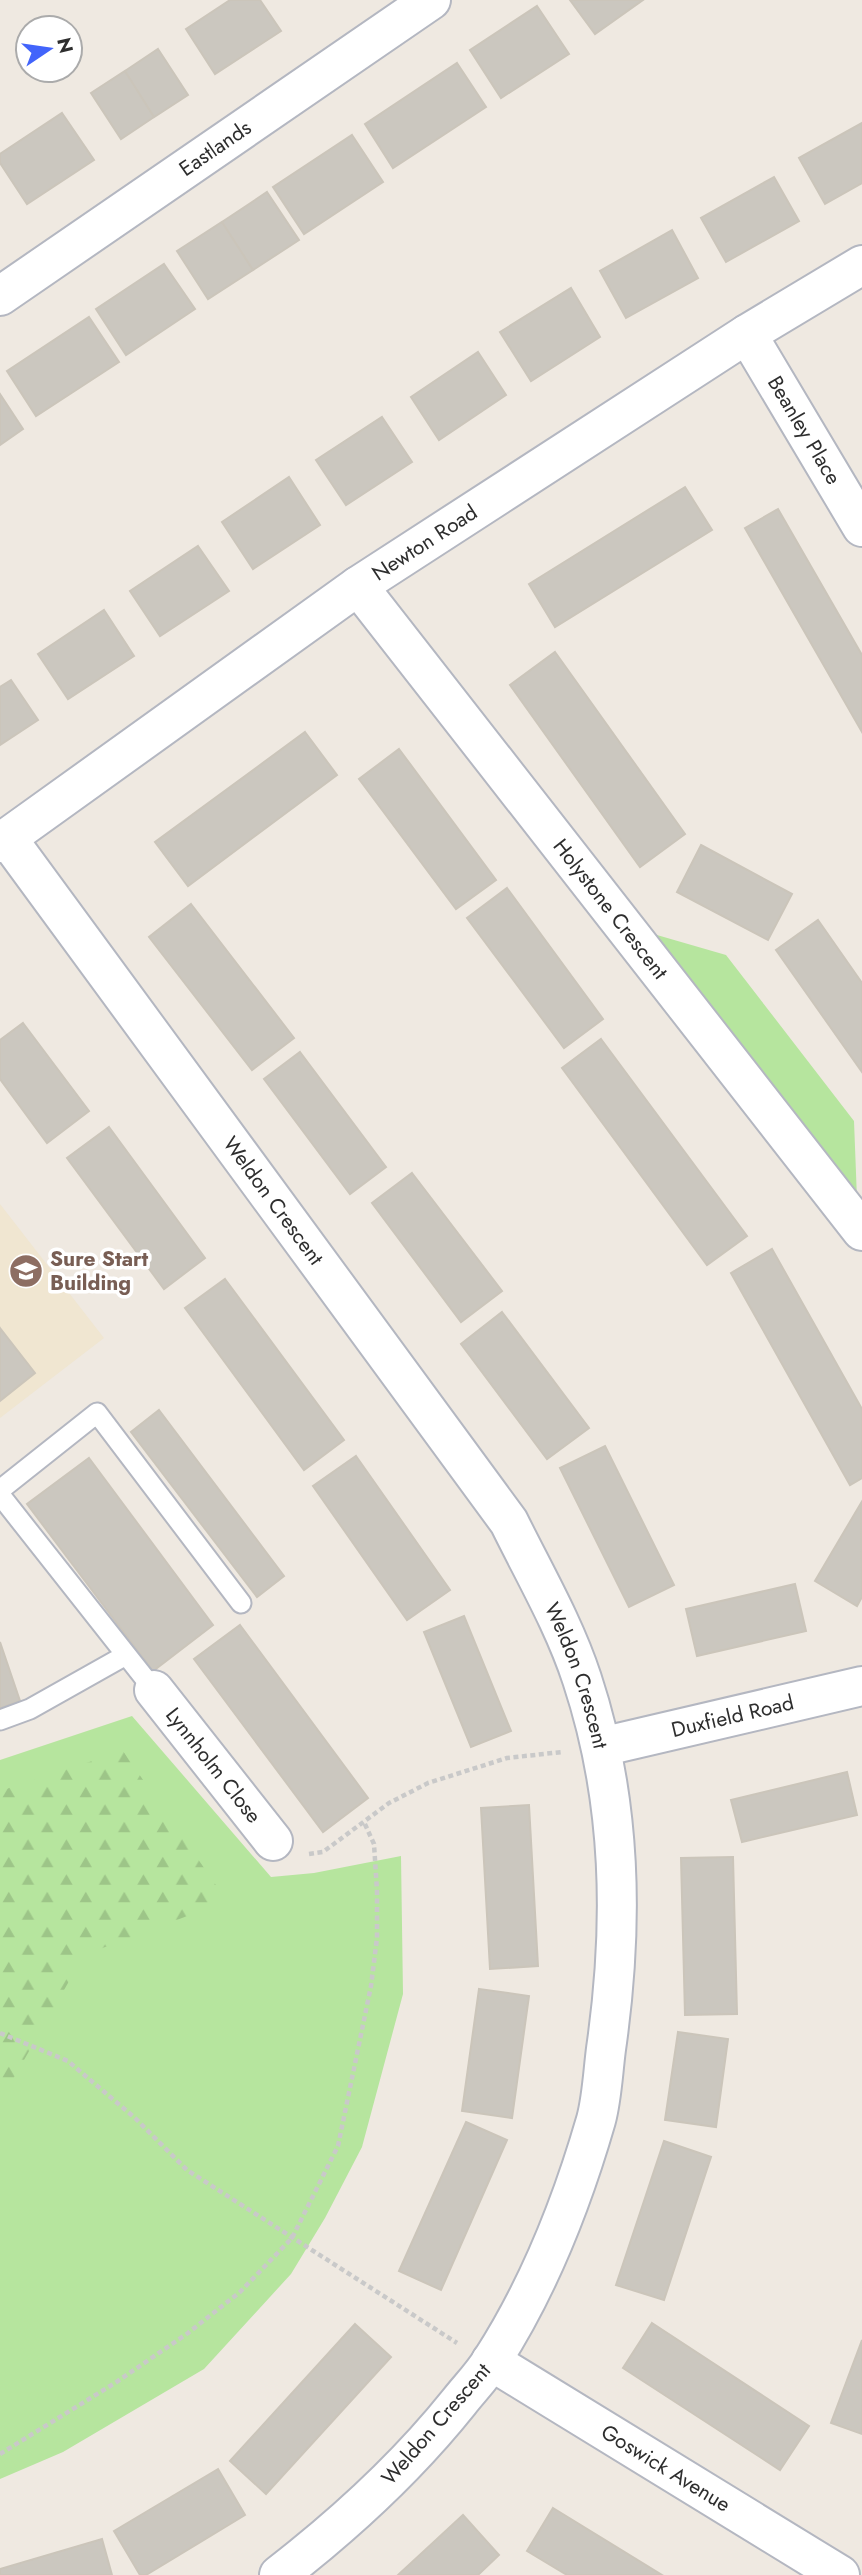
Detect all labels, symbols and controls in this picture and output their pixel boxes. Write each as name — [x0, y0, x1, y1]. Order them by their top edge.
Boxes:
north arrow — [14, 14, 84, 84]
text: N — [50, 35, 80, 56]
street label: Eastlands — [173, 113, 257, 184]
street label: Beanley Place — [760, 370, 849, 490]
street label: Newton Road — [366, 498, 483, 588]
street label: Holystone Crescent — [546, 832, 675, 986]
street label: Weldon Crescent — [216, 1130, 331, 1271]
place label: Sure Start Building — [50, 1244, 149, 1298]
school or university icon: Sure Start Building — [7, 1252, 45, 1290]
street label: Weldon Crescent — [537, 1598, 615, 1751]
street label: Duxfield Road — [668, 1687, 797, 1745]
street label: Lynnholm Close — [158, 1701, 269, 1830]
street label: Weldon Crescent — [374, 2356, 498, 2492]
street label: Goswick Avenue — [595, 2417, 736, 2519]

